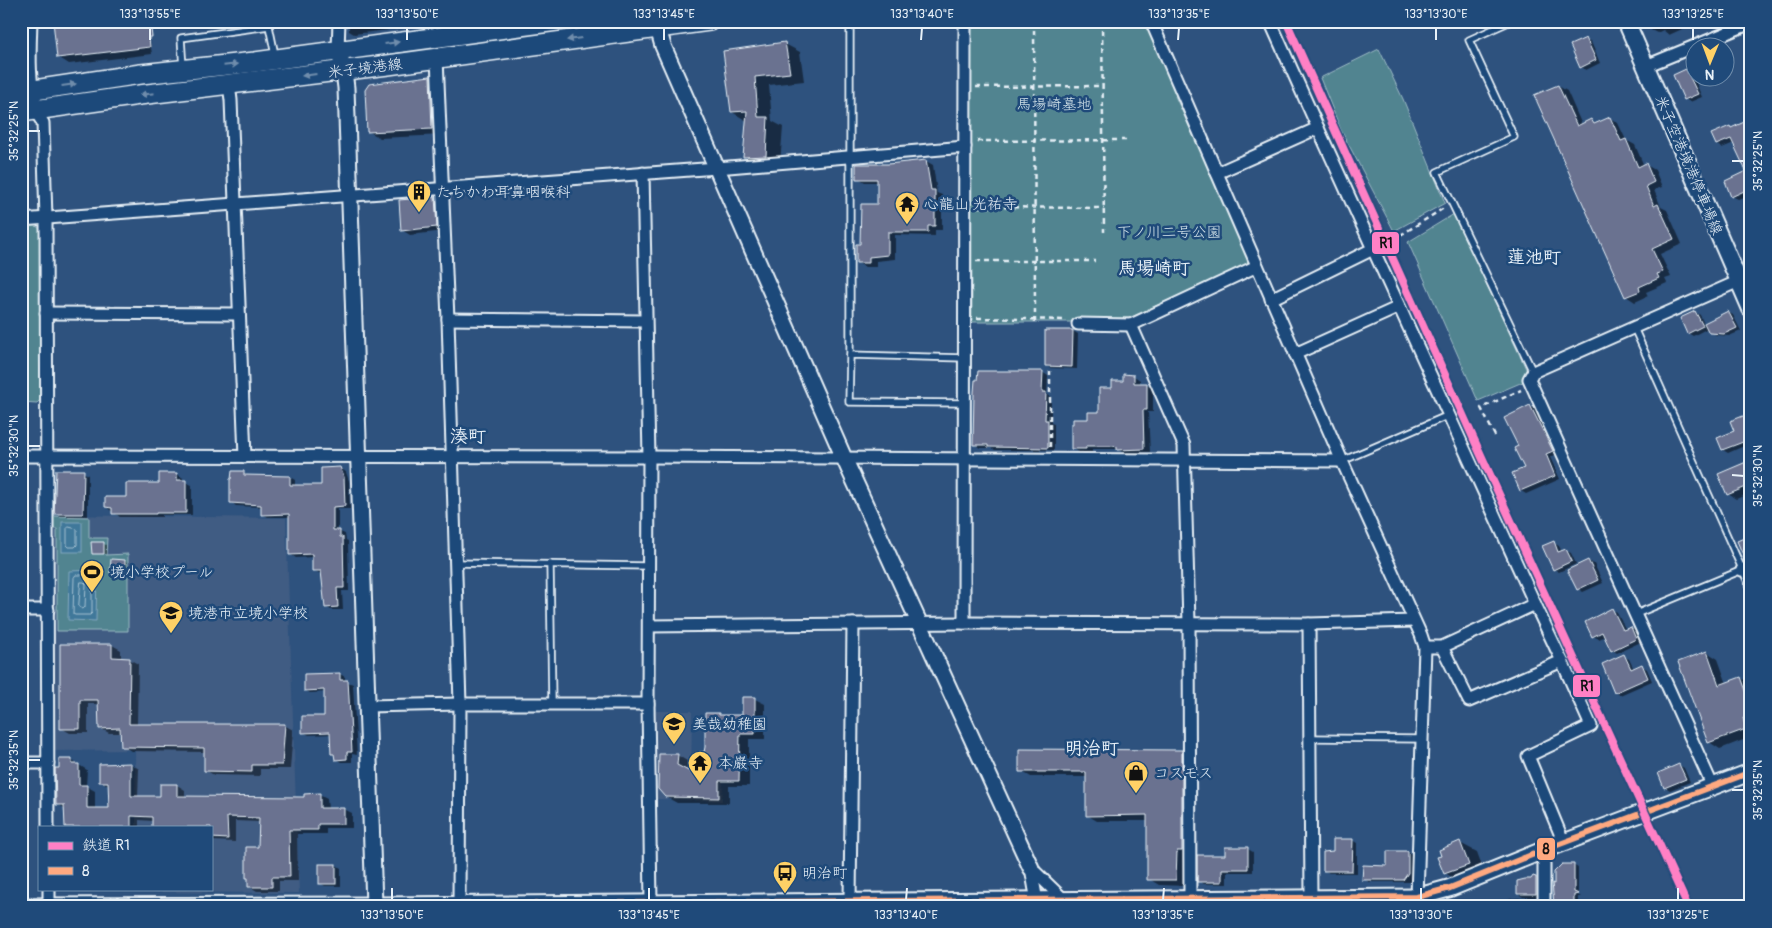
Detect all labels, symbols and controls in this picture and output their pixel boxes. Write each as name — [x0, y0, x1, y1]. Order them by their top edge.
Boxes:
text: 133°13'55"E — [119, 7, 181, 22]
text: 133°13'50"E — [376, 7, 438, 22]
text: 133°13'45"E — [633, 7, 695, 22]
text: 133°13'40"E — [890, 7, 954, 22]
text: 133°13'35"E — [1148, 7, 1210, 22]
text: 133°13'30"E — [1404, 7, 1468, 22]
text: 133°13'25"E — [1662, 7, 1724, 22]
one-way arrow — [566, 35, 582, 43]
north arrow — [1684, 38, 1734, 88]
one-way arrow — [384, 39, 400, 47]
street label: 米子境港線 — [327, 54, 403, 82]
one-way arrow — [223, 60, 239, 68]
text: N — [1705, 66, 1715, 83]
one-way arrow — [301, 71, 317, 79]
one-way arrow — [62, 80, 78, 88]
one-way arrow — [139, 90, 155, 98]
street label: 米子空港境港停車場線 — [1650, 92, 1727, 238]
park label: 馬場崎墓地 — [1016, 95, 1092, 114]
text: 35°32'25"N — [7, 101, 22, 161]
text: 35°32'25"N — [1751, 131, 1766, 191]
building icon: たちかわ耳鼻咽喉科 — [406, 179, 432, 213]
place label: たちかわ耳鼻咽喉科 — [436, 183, 570, 202]
temple icon: 心龍山 光祐寺 — [894, 191, 920, 225]
place label: 心龍山 光祐寺 — [924, 195, 1017, 214]
park label: 下ノ川二号公園 — [1116, 223, 1222, 242]
line badge: R1 — [1371, 231, 1400, 255]
text: R1 — [1379, 235, 1393, 252]
district label: 蓮池町 — [1507, 246, 1561, 269]
district label: 馬場崎町 — [1118, 257, 1190, 280]
text: 35°32'30"N — [7, 415, 22, 477]
district label: 湊町 — [450, 425, 486, 448]
text: 35°32'30"N — [1751, 445, 1766, 507]
sports icon: 境小学校プール — [79, 559, 105, 593]
place label: 境小学校プール — [110, 563, 213, 582]
school or university icon: 境港市立境小学校 — [158, 600, 184, 634]
place label: 境港市立境小学校 — [188, 604, 308, 623]
line badge: R1 — [1572, 674, 1601, 698]
text: R1 — [1580, 678, 1594, 695]
school or university icon: 美哉幼稚園 — [661, 711, 687, 745]
place label: 美哉幼稚園 — [692, 715, 767, 734]
text: 35°32'35"N — [7, 730, 22, 790]
district label: 明治町 — [1065, 737, 1119, 760]
temple icon: 本巌寺 — [687, 750, 713, 784]
place label: 本巌寺 — [718, 754, 763, 773]
shop icon: コスモス — [1123, 760, 1149, 794]
text: 35°32'35"N — [1751, 760, 1766, 820]
place label: コスモス — [1154, 764, 1213, 783]
legend — [38, 826, 212, 890]
text: 鉄道 R1 — [82, 836, 130, 855]
line badge: 8 — [1536, 837, 1556, 861]
text: 8 — [1542, 841, 1550, 858]
bus stop icon: 明治町 — [772, 860, 798, 894]
text: 8 — [82, 862, 90, 881]
place label: 明治町 — [802, 864, 848, 883]
text: 133°13'50"E — [361, 908, 423, 923]
text: 133°13'45"E — [618, 908, 680, 923]
text: 133°13'40"E — [874, 908, 938, 923]
text: 133°13'35"E — [1132, 908, 1194, 923]
text: 133°13'30"E — [1389, 908, 1453, 923]
text: 133°13'25"E — [1647, 908, 1709, 923]

